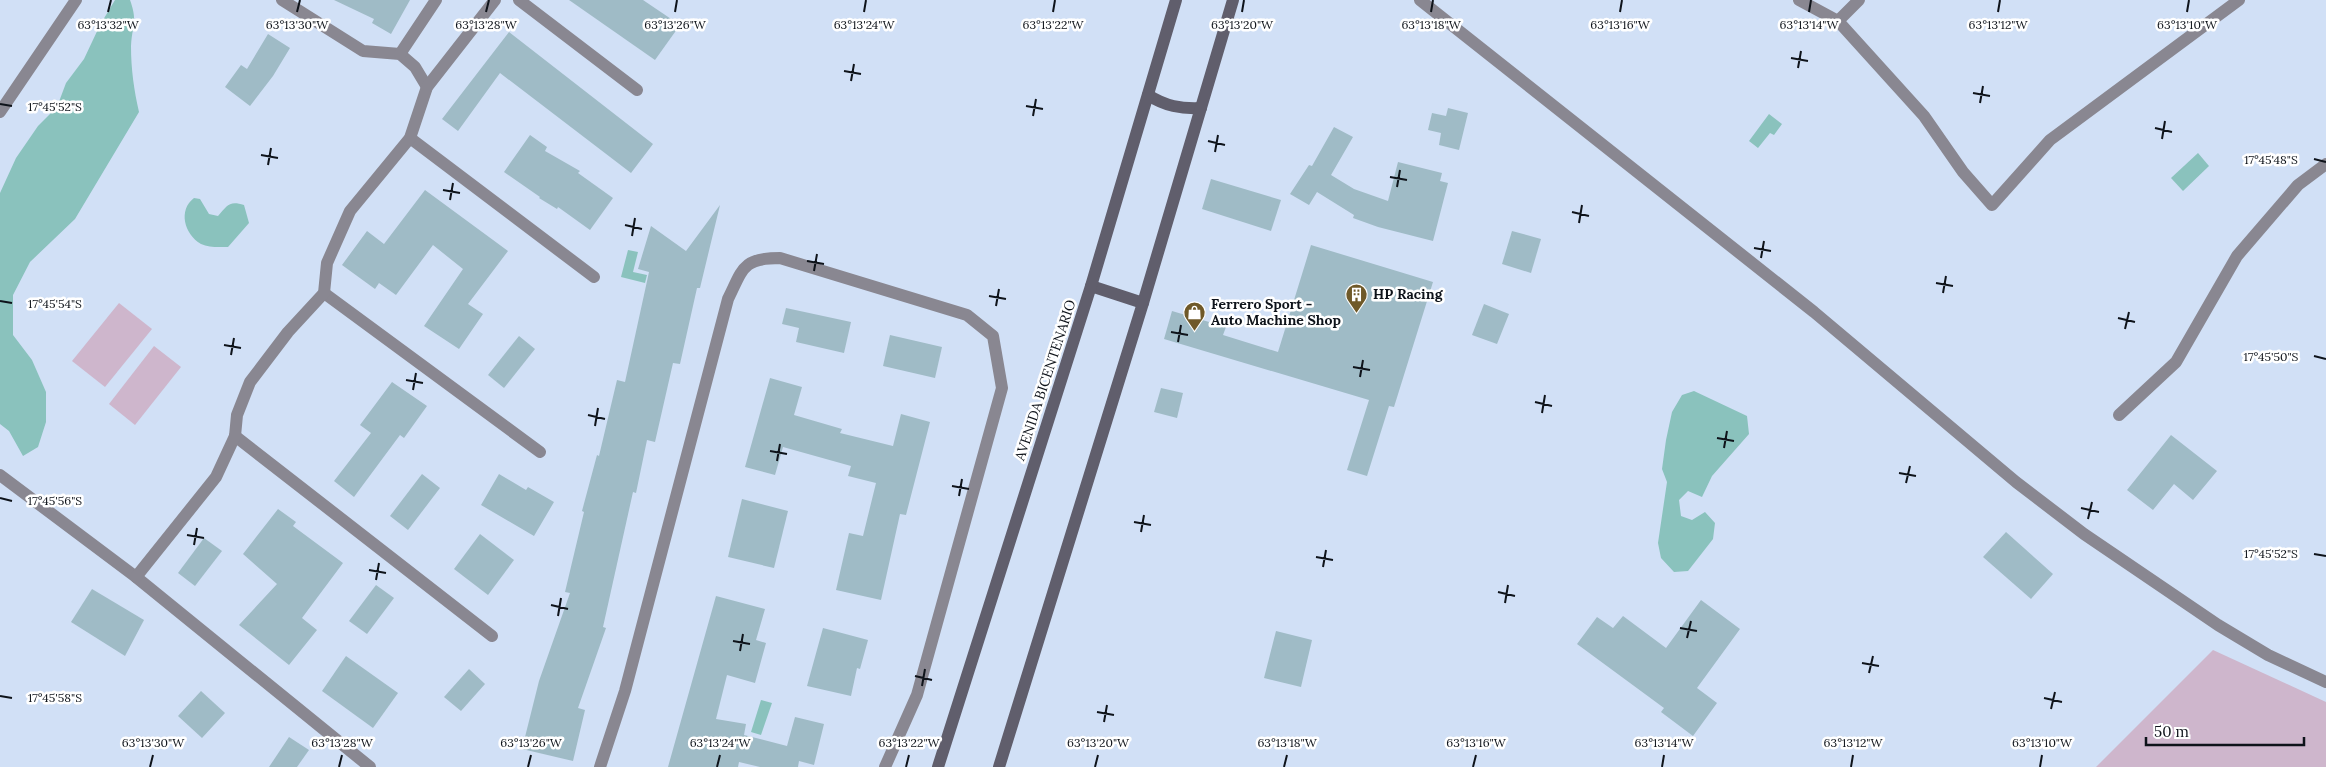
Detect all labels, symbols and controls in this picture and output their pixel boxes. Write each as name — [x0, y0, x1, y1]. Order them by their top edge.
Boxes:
text: 63°13'32"W — [77, 17, 140, 32]
text: 63°13'30"W — [266, 17, 329, 32]
text: 63°13'28"W — [455, 17, 518, 32]
text: 63°13'26"W — [644, 17, 707, 32]
text: 63°13'24"W — [834, 17, 895, 32]
text: 63°13'22"W — [1022, 17, 1085, 32]
text: 63°13'20"W — [1211, 17, 1274, 32]
text: 63°13'18"W — [1401, 17, 1462, 32]
text: 63°13'16"W — [1590, 17, 1651, 32]
text: 63°13'14"W — [1780, 17, 1839, 32]
text: 63°13'12"W — [1969, 17, 2029, 32]
text: 63°13'10"W — [2157, 17, 2218, 32]
text: 17°45'52"S — [28, 99, 82, 114]
text: 17°45'48"S — [2244, 152, 2298, 167]
building icon: HP Racing — [1345, 282, 1369, 313]
place label: HP Racing — [1373, 285, 1444, 303]
place label: Ferrero Sport - Auto Machine Shop — [1211, 295, 1341, 329]
text: 17°45'54"S — [28, 296, 82, 311]
street label: AVENIDA BICENTENARIO — [1010, 297, 1080, 464]
shop icon: Ferrero Sport - Auto Machine Shop — [1183, 300, 1207, 331]
text: 17°45'50"S — [2244, 349, 2299, 364]
text: 17°45'56"S — [28, 493, 82, 508]
text: 17°45'52"S — [2244, 546, 2298, 561]
text: 17°45'58"S — [28, 690, 82, 705]
scale bar — [2146, 714, 2304, 746]
text: 50 m — [2154, 722, 2189, 741]
text: 63°13'30"W — [122, 735, 185, 750]
text: 63°13'28"W — [311, 735, 374, 750]
text: 63°13'26"W — [500, 735, 563, 750]
text: 63°13'24"W — [690, 735, 751, 750]
text: 63°13'22"W — [878, 735, 941, 750]
text: 63°13'20"W — [1067, 735, 1130, 750]
text: 63°13'18"W — [1257, 735, 1318, 750]
text: 63°13'16"W — [1446, 735, 1507, 750]
text: 63°13'14"W — [1635, 735, 1694, 750]
text: 63°13'12"W — [1824, 735, 1884, 750]
text: 63°13'10"W — [2012, 735, 2073, 750]

